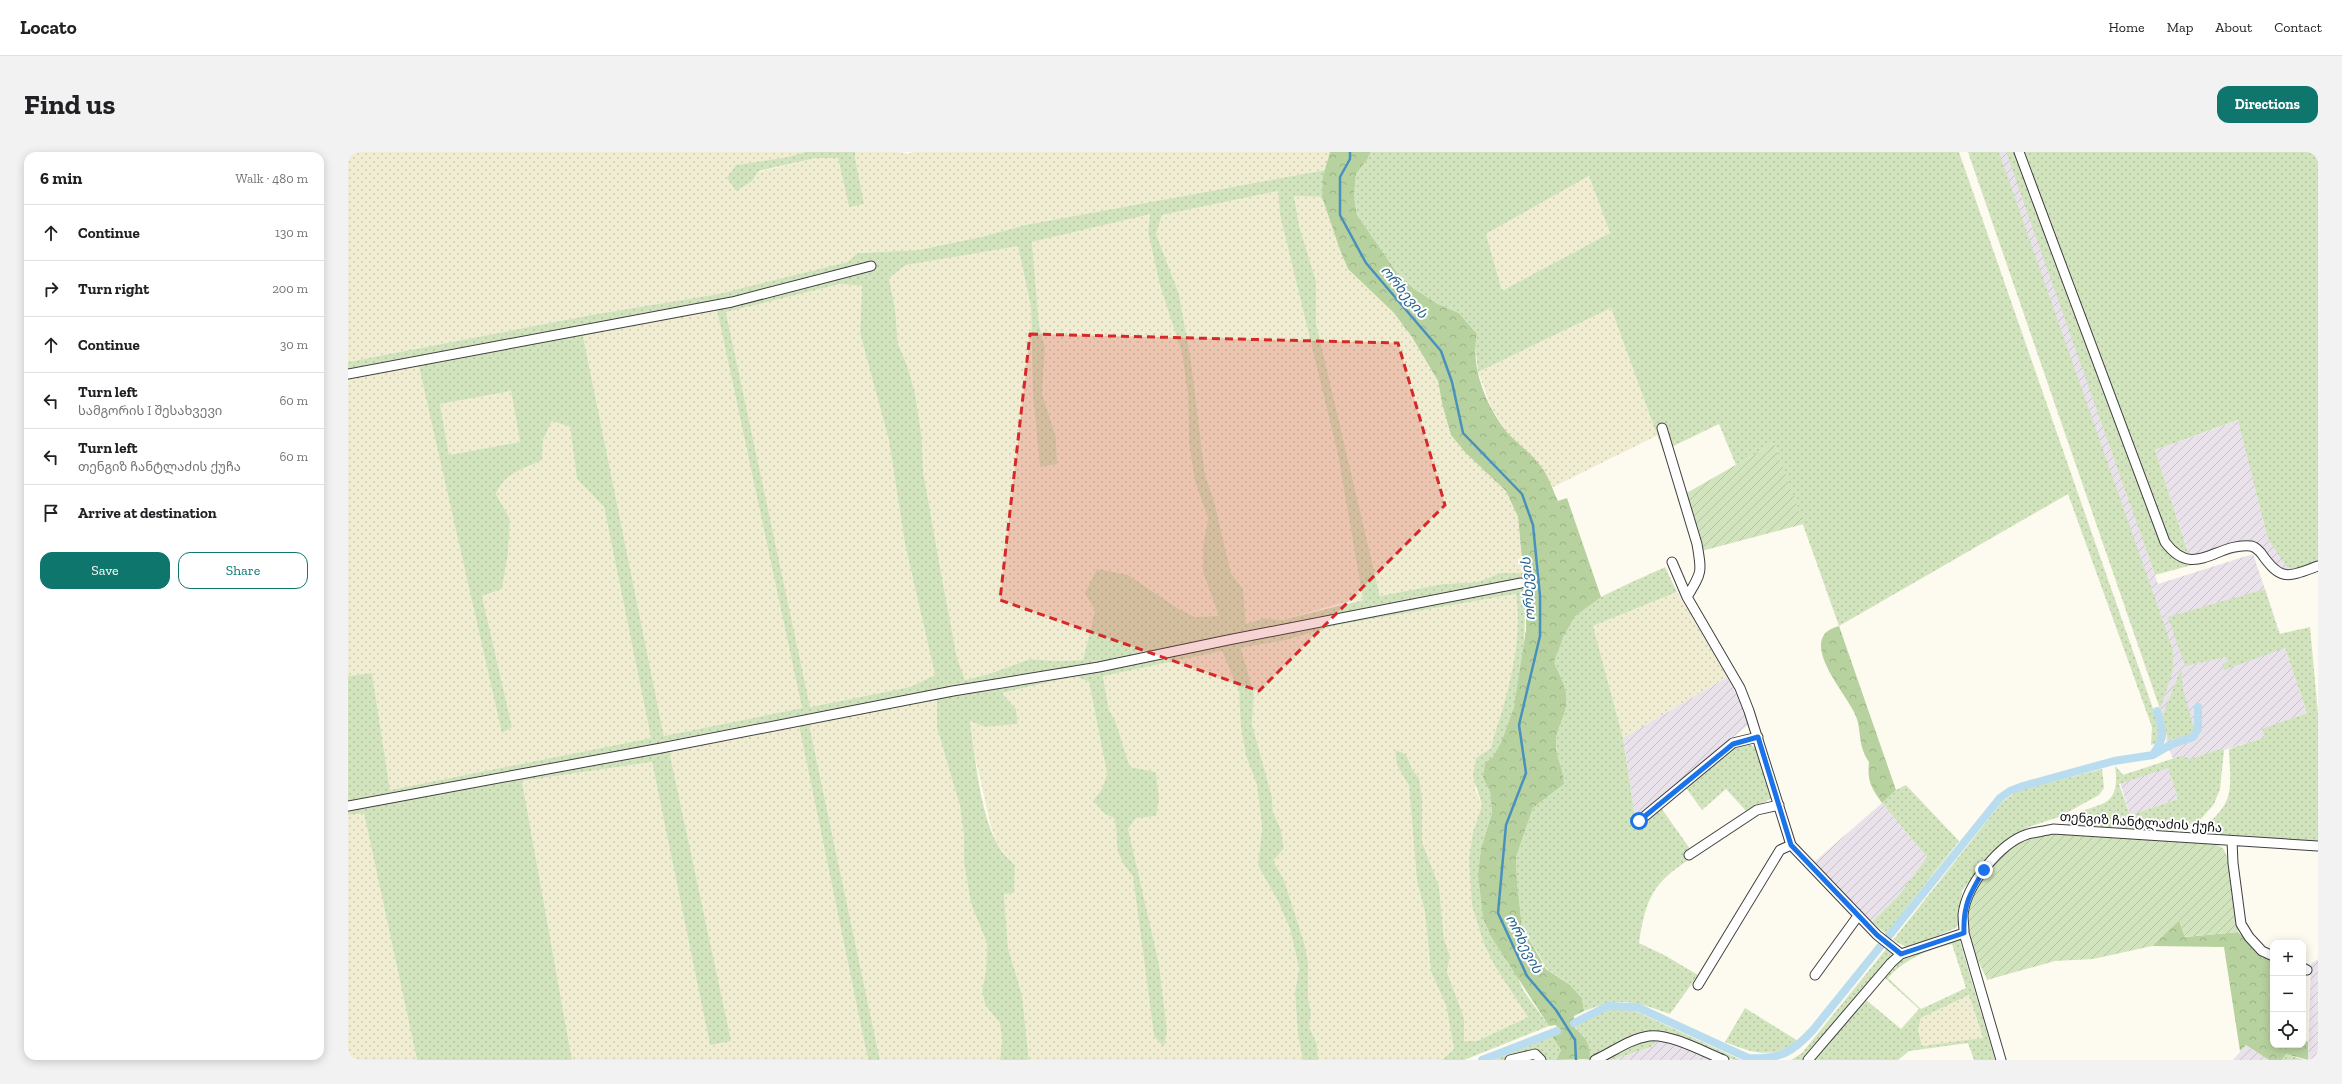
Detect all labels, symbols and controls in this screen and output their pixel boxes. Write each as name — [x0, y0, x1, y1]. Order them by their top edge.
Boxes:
text: Locato — [20, 16, 77, 39]
text: Home — [2109, 19, 2145, 36]
text: Map — [2167, 19, 2193, 36]
text: About — [2215, 19, 2252, 36]
text: Contact — [2274, 19, 2322, 36]
button: Directions — [2217, 86, 2318, 123]
text: Find us — [24, 88, 115, 121]
text: 6 min — [40, 168, 82, 188]
text: Walk · 480 m — [236, 171, 308, 186]
icon: ahead — [40, 222, 62, 244]
text: Continue — [78, 224, 140, 242]
text: 130 m — [275, 225, 308, 240]
water label: ორხევის — [1377, 262, 1431, 322]
icon: right — [40, 278, 62, 300]
text: Turn right — [78, 280, 149, 298]
text: 200 m — [272, 281, 308, 296]
icon: ahead — [40, 334, 62, 356]
text: Continue — [78, 336, 140, 354]
text: 30 m — [280, 337, 308, 352]
text: Turn left — [78, 383, 138, 401]
icon: left — [40, 390, 62, 412]
text: 60 m — [279, 393, 308, 408]
text: სამგორის I შესახვევი — [78, 403, 222, 418]
text: Turn left — [78, 439, 138, 457]
icon: left — [40, 446, 62, 468]
text: 60 m — [279, 449, 308, 464]
text: თენგიზ ჩანტლაძის ქუჩა — [78, 459, 241, 474]
icon: arrive — [40, 502, 62, 524]
text: Arrive at destination — [78, 504, 217, 522]
button: Save — [40, 552, 170, 589]
button: Share — [178, 552, 308, 589]
water label: ორხევის — [1517, 556, 1539, 621]
street label: თენგიზ ჩანტლაძის ქუჩა — [2059, 809, 2223, 836]
route start — [1630, 812, 1648, 830]
route end — [1975, 861, 1993, 879]
water label: ორხევის — [1502, 912, 1546, 977]
map controls — [2270, 940, 2306, 1048]
button: + — [2270, 940, 2306, 976]
button: − — [2270, 976, 2306, 1012]
button: locate — [2270, 1012, 2306, 1048]

